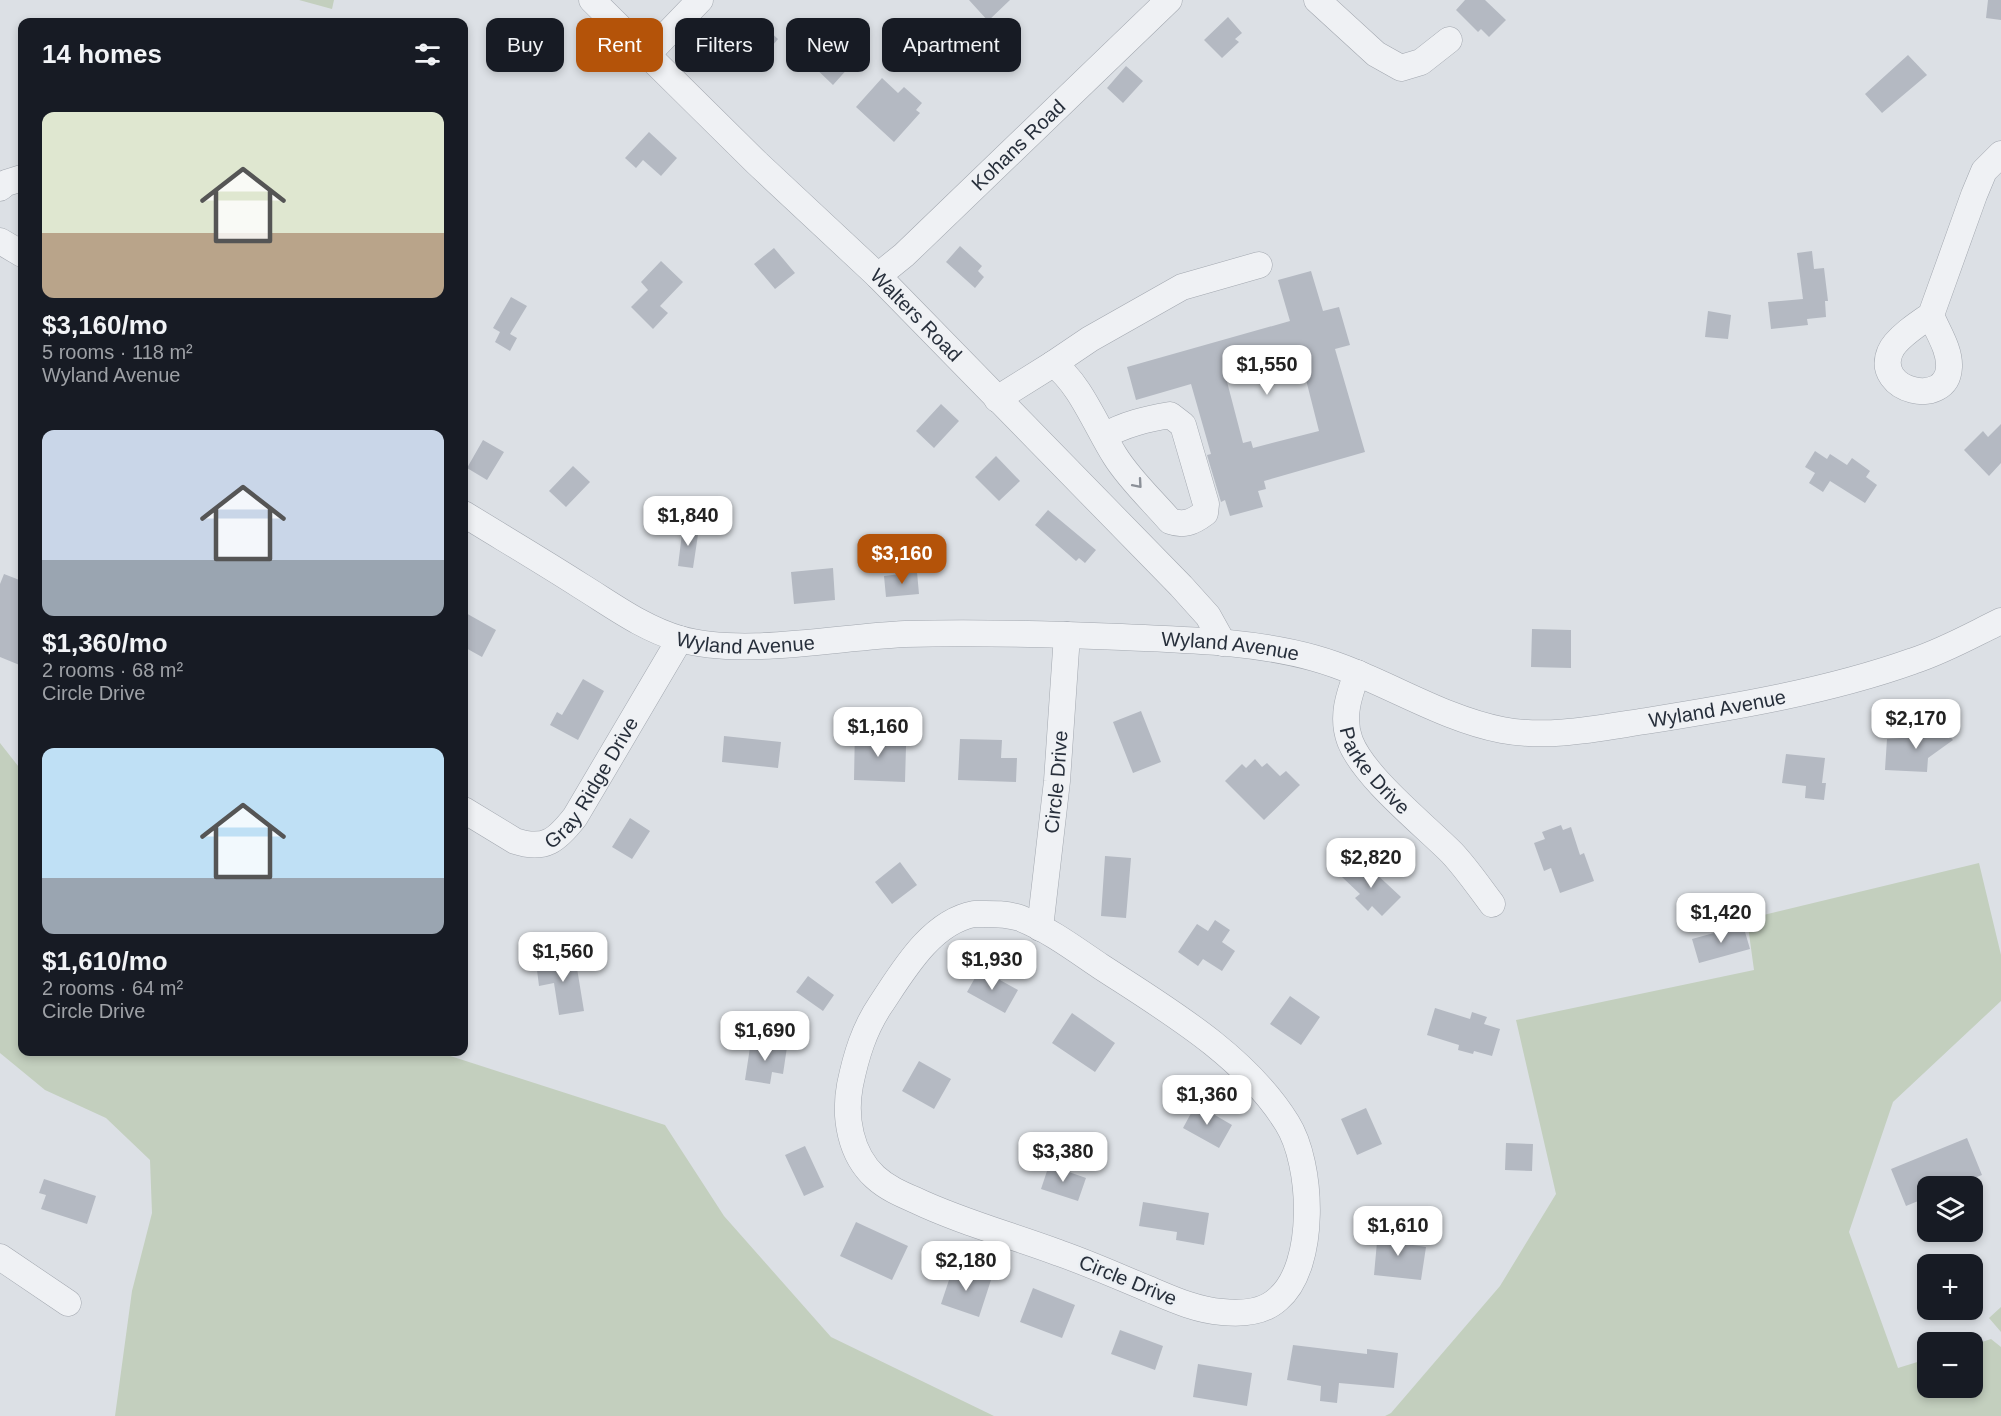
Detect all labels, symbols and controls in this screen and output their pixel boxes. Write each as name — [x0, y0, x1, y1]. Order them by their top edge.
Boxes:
chip: Buy — [486, 18, 564, 72]
chip: Rent — [576, 18, 663, 72]
chip: Filters — [675, 18, 774, 72]
chip: New — [786, 18, 870, 72]
chip: Apartment — [882, 18, 1021, 72]
icon: filters — [411, 38, 444, 71]
text: 14 homes — [42, 39, 162, 69]
street label: Kohans Road — [967, 95, 1070, 195]
icon: home — [189, 151, 297, 259]
street label: Walters Road — [866, 264, 966, 366]
text: $3,160/mo — [42, 310, 168, 340]
text: 5 rooms · 118 m² — [42, 341, 193, 363]
pin: $1,550 — [1218, 345, 1316, 396]
text: $1,550 — [1236, 353, 1298, 375]
text: Wyland Avenue — [42, 364, 180, 386]
icon: home — [189, 469, 297, 577]
one-way arrow — [1130, 477, 1141, 488]
pin: $1,840 — [639, 496, 737, 547]
text: $1,840 — [657, 504, 719, 526]
pin: $3,160 — [853, 534, 951, 585]
text: $3,160 — [871, 542, 933, 564]
text: $1,360/mo — [42, 628, 168, 658]
street label: Wyland Avenue — [674, 628, 816, 657]
street label: Wyland Avenue — [1161, 628, 1301, 665]
text: 2 rooms · 68 m² — [42, 659, 183, 681]
text: Circle Drive — [42, 682, 145, 704]
street label: Wyland Avenue — [1647, 685, 1788, 731]
pin: $2,170 — [1867, 699, 1965, 750]
pin: $1,160 — [829, 707, 927, 758]
text: $2,170 — [1885, 707, 1947, 729]
street label: Gray Ridge Drive — [541, 713, 642, 853]
text: $1,160 — [847, 715, 909, 737]
street label: Parke Drive — [1335, 725, 1414, 818]
street label: Circle Drive — [1040, 730, 1071, 835]
icon: home — [189, 787, 297, 895]
pin: $2,820 — [1322, 838, 1420, 889]
text: $2,820 — [1340, 846, 1402, 868]
pin: $1,420 — [1672, 893, 1770, 944]
text: $1,420 — [1690, 901, 1752, 923]
pin: $1,560 — [514, 932, 612, 983]
text: $1,560 — [532, 940, 594, 962]
pin: $1,930 — [943, 940, 1041, 991]
text: $1,610/mo — [42, 946, 168, 976]
text: $1,930 — [961, 948, 1023, 970]
text: 2 rooms · 64 m² — [42, 977, 183, 999]
text: Circle Drive — [42, 1000, 145, 1022]
pin: $1,690 — [716, 1011, 814, 1062]
text: $1,690 — [734, 1019, 796, 1041]
pin: $1,360 — [1158, 1075, 1256, 1126]
text: $1,360 — [1176, 1083, 1238, 1105]
pin: $3,380 — [1014, 1132, 1112, 1183]
text: $3,380 — [1032, 1140, 1094, 1162]
map controls — [1917, 1176, 1983, 1398]
button: layers — [1917, 1176, 1983, 1242]
pin: $1,610 — [1349, 1206, 1447, 1257]
text: $1,610 — [1367, 1214, 1429, 1236]
pin: $2,180 — [917, 1241, 1015, 1292]
text: $2,180 — [935, 1249, 997, 1271]
street label: Circle Drive — [1076, 1250, 1180, 1310]
button: + — [1917, 1254, 1983, 1320]
button: − — [1917, 1332, 1983, 1398]

